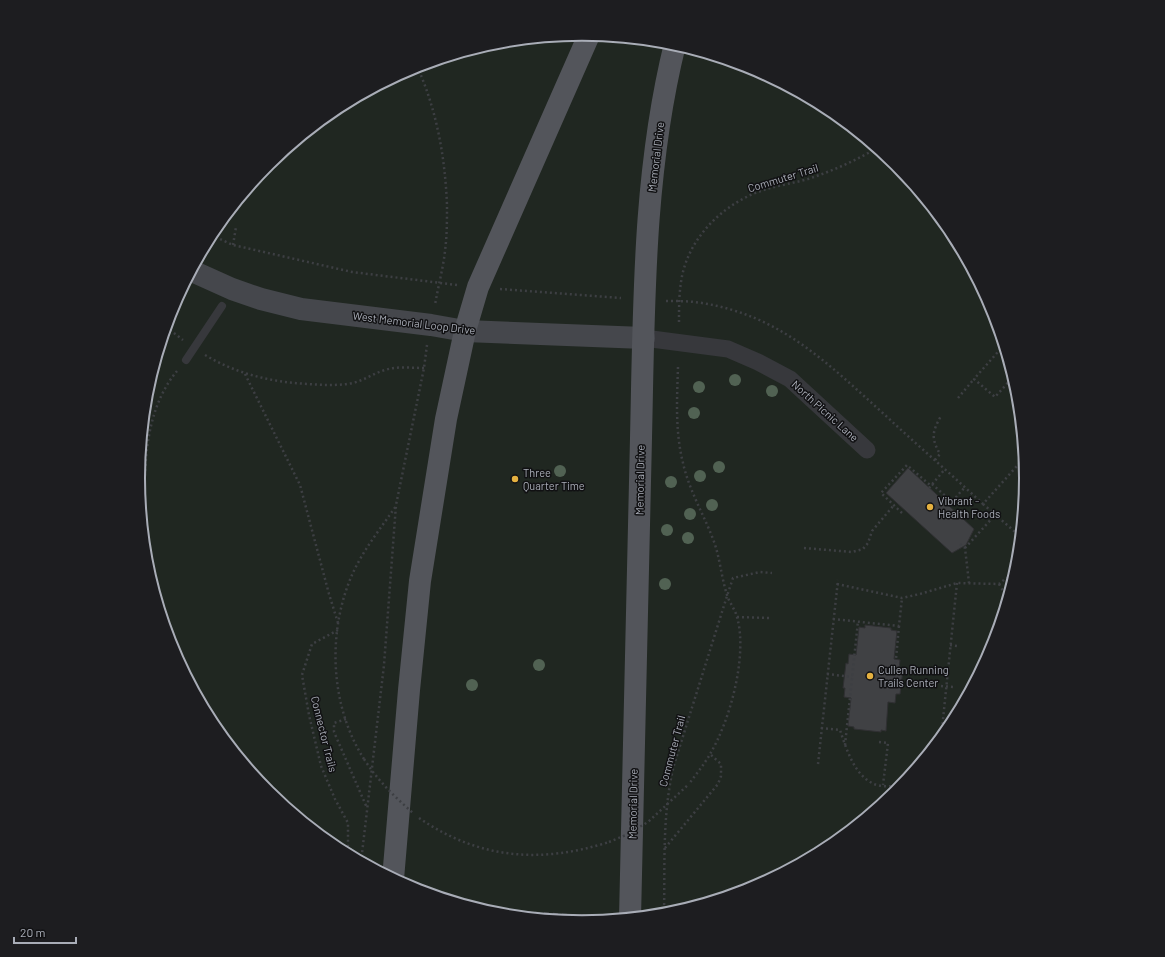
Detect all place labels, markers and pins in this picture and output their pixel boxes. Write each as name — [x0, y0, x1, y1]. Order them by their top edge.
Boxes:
place label: Three Quarter Time — [523, 466, 585, 492]
marker: Three Quarter Time — [510, 474, 520, 484]
place label: Vibrant - Health Foods — [938, 494, 1000, 520]
marker: Vibrant - Health Foods — [925, 502, 935, 512]
place label: Cullen Running Trails Center — [878, 663, 949, 689]
marker: Cullen Running Trails Center — [865, 671, 875, 681]

